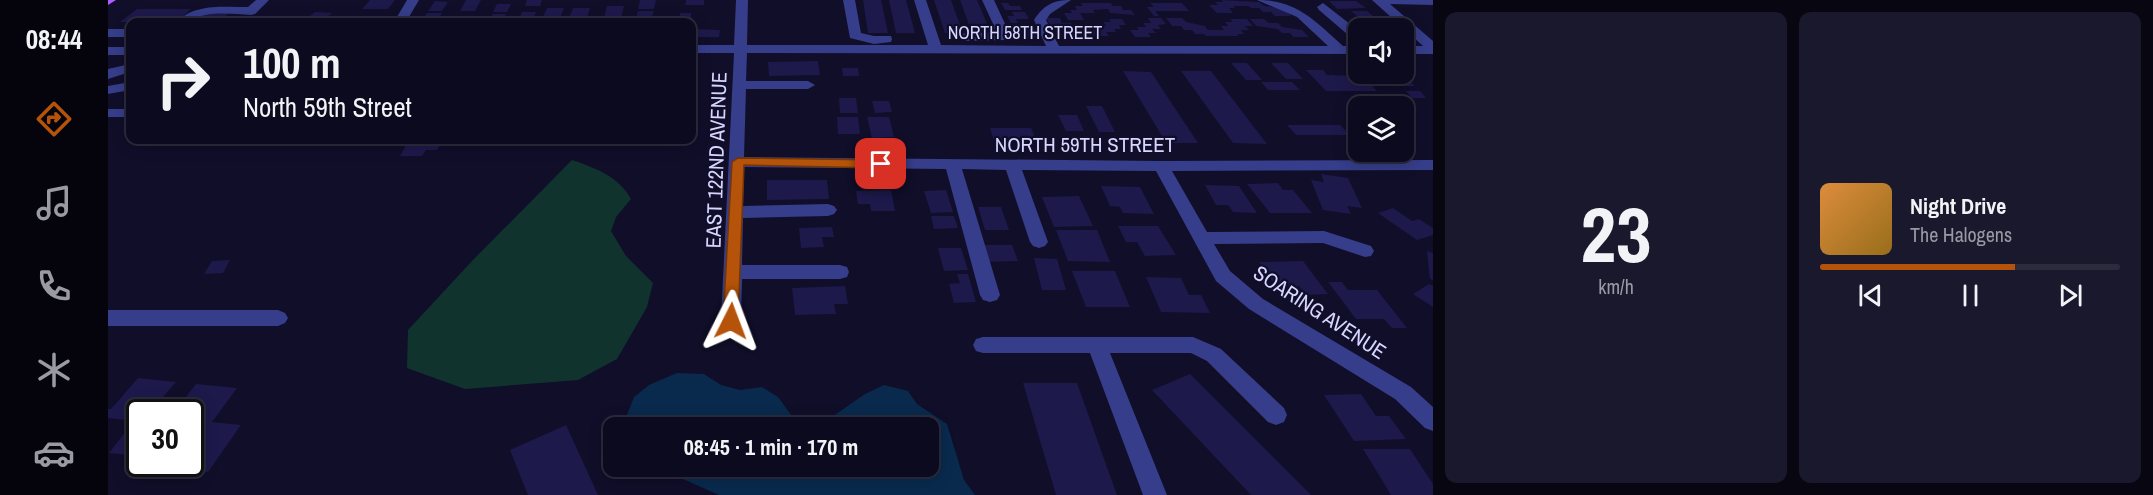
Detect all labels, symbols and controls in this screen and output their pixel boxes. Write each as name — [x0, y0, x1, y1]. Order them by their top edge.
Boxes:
map controls — [1348, 18, 1414, 162]
button: sound — [1348, 18, 1414, 84]
street label: NORTH 58TH STREET — [948, 20, 1102, 45]
text: 08:44 — [26, 21, 82, 57]
text: 100 m — [243, 35, 341, 91]
icon: right — [144, 42, 222, 120]
street label: EAST 122ND AVENUE — [698, 71, 734, 249]
text: North 59th Street — [243, 89, 412, 125]
button: layers — [1348, 96, 1414, 162]
icon: directions — [33, 98, 75, 140]
street label: NORTH 59TH STREET — [995, 130, 1176, 159]
pin — [855, 138, 906, 189]
icon: arrive — [864, 147, 897, 180]
text: 23 — [1580, 181, 1652, 286]
icon: music — [33, 182, 75, 224]
text: Night Drive — [1910, 191, 2006, 221]
text: The Halogens — [1910, 221, 2012, 248]
street label: SOARING AVENUE — [1248, 258, 1392, 366]
icon: phone — [33, 265, 75, 307]
text: km/h — [1598, 273, 1634, 300]
icon: previous — [1854, 279, 1887, 312]
icon: pause — [1954, 279, 1987, 312]
icon: next — [2054, 279, 2087, 312]
position arrow — [699, 289, 763, 353]
icon: climate — [33, 349, 75, 391]
speed limit sign: 30 — [126, 399, 204, 477]
icon: car — [33, 432, 75, 474]
text: 08:45 · 1 min · 170 m — [684, 432, 858, 462]

